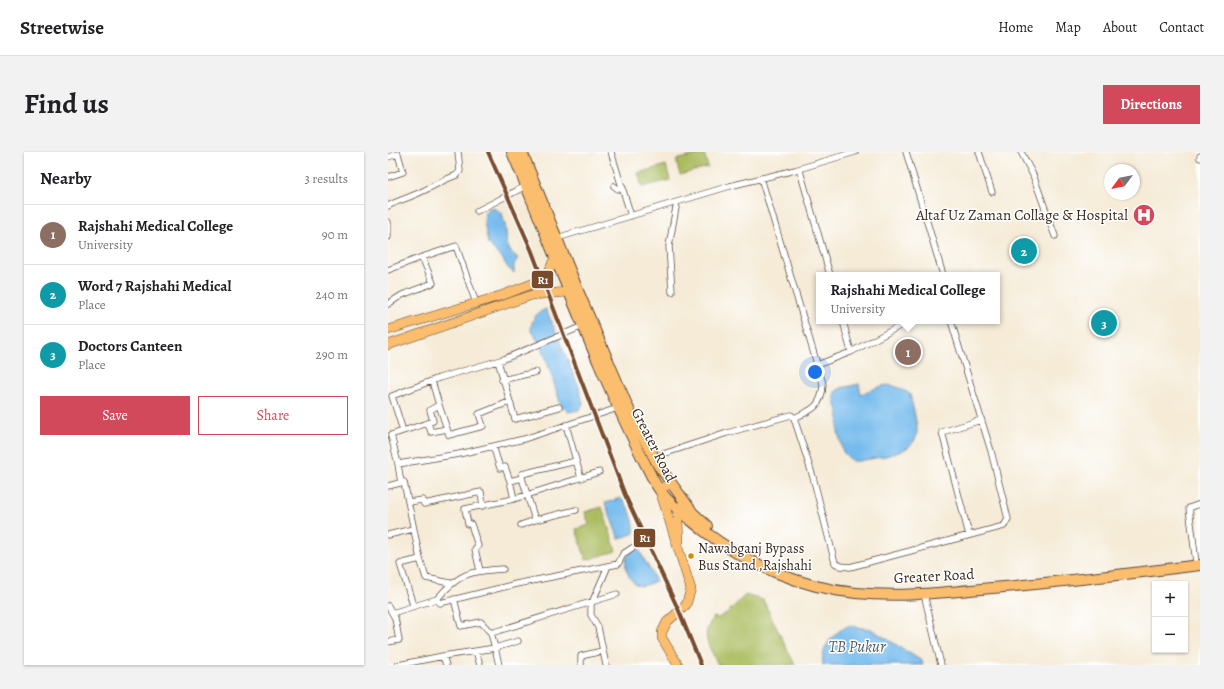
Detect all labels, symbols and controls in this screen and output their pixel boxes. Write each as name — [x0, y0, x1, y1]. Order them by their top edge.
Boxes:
text: Streetwise — [20, 15, 104, 41]
text: Home — [998, 18, 1033, 37]
text: Map — [1055, 18, 1081, 37]
text: About — [1103, 18, 1137, 37]
text: Contact — [1159, 18, 1204, 37]
text: Find us — [24, 85, 109, 123]
button: Directions — [1103, 85, 1200, 124]
north arrow — [1104, 164, 1140, 200]
text: Nearby — [40, 167, 91, 190]
text: 3 results — [304, 170, 348, 187]
hospital icon: Altaf Uz Zaman Collage & Hospital — [1131, 202, 1157, 228]
place label: Altaf Uz Zaman Collage & Hospital — [915, 205, 1128, 225]
text: Rajshahi Medical College — [78, 216, 233, 236]
text: 1 — [51, 226, 55, 243]
text: 90 m — [322, 226, 348, 243]
text: University — [78, 236, 133, 253]
pin: 2 — [1011, 236, 1037, 266]
line badge: R1 — [531, 270, 554, 289]
popup — [816, 272, 1000, 324]
text: R1 — [538, 273, 549, 288]
text: Word 7 Rajshahi Medical — [78, 276, 232, 296]
text: Rajshahi Medical College — [830, 280, 986, 300]
text: 2 — [50, 286, 56, 303]
text: 240 m — [316, 286, 348, 303]
text: Place — [78, 296, 106, 313]
text: University — [830, 300, 885, 317]
pin: 3 — [1091, 308, 1117, 338]
text: Doctors Canteen — [78, 336, 182, 356]
pin: 1 — [895, 337, 921, 367]
text: 3 — [50, 346, 56, 363]
text: 290 m — [316, 346, 348, 363]
text: Place — [78, 356, 106, 373]
your location — [805, 362, 825, 382]
button: Save — [40, 396, 190, 435]
button: Share — [198, 396, 348, 435]
street label: Greater Road — [627, 405, 682, 486]
line badge: R1 — [633, 528, 656, 548]
text: R1 — [640, 531, 651, 546]
place label: Nawabganj Bypass Bus Stand ,Rajshahi — [698, 539, 812, 575]
marker: Nawabganj Bypass Bus Stand ,Rajshahi — [686, 551, 696, 561]
street label: Greater Road — [893, 564, 976, 588]
map controls — [1152, 581, 1188, 653]
button: + — [1152, 581, 1188, 617]
button: − — [1152, 617, 1188, 653]
water label: TB Pukur — [829, 636, 886, 658]

